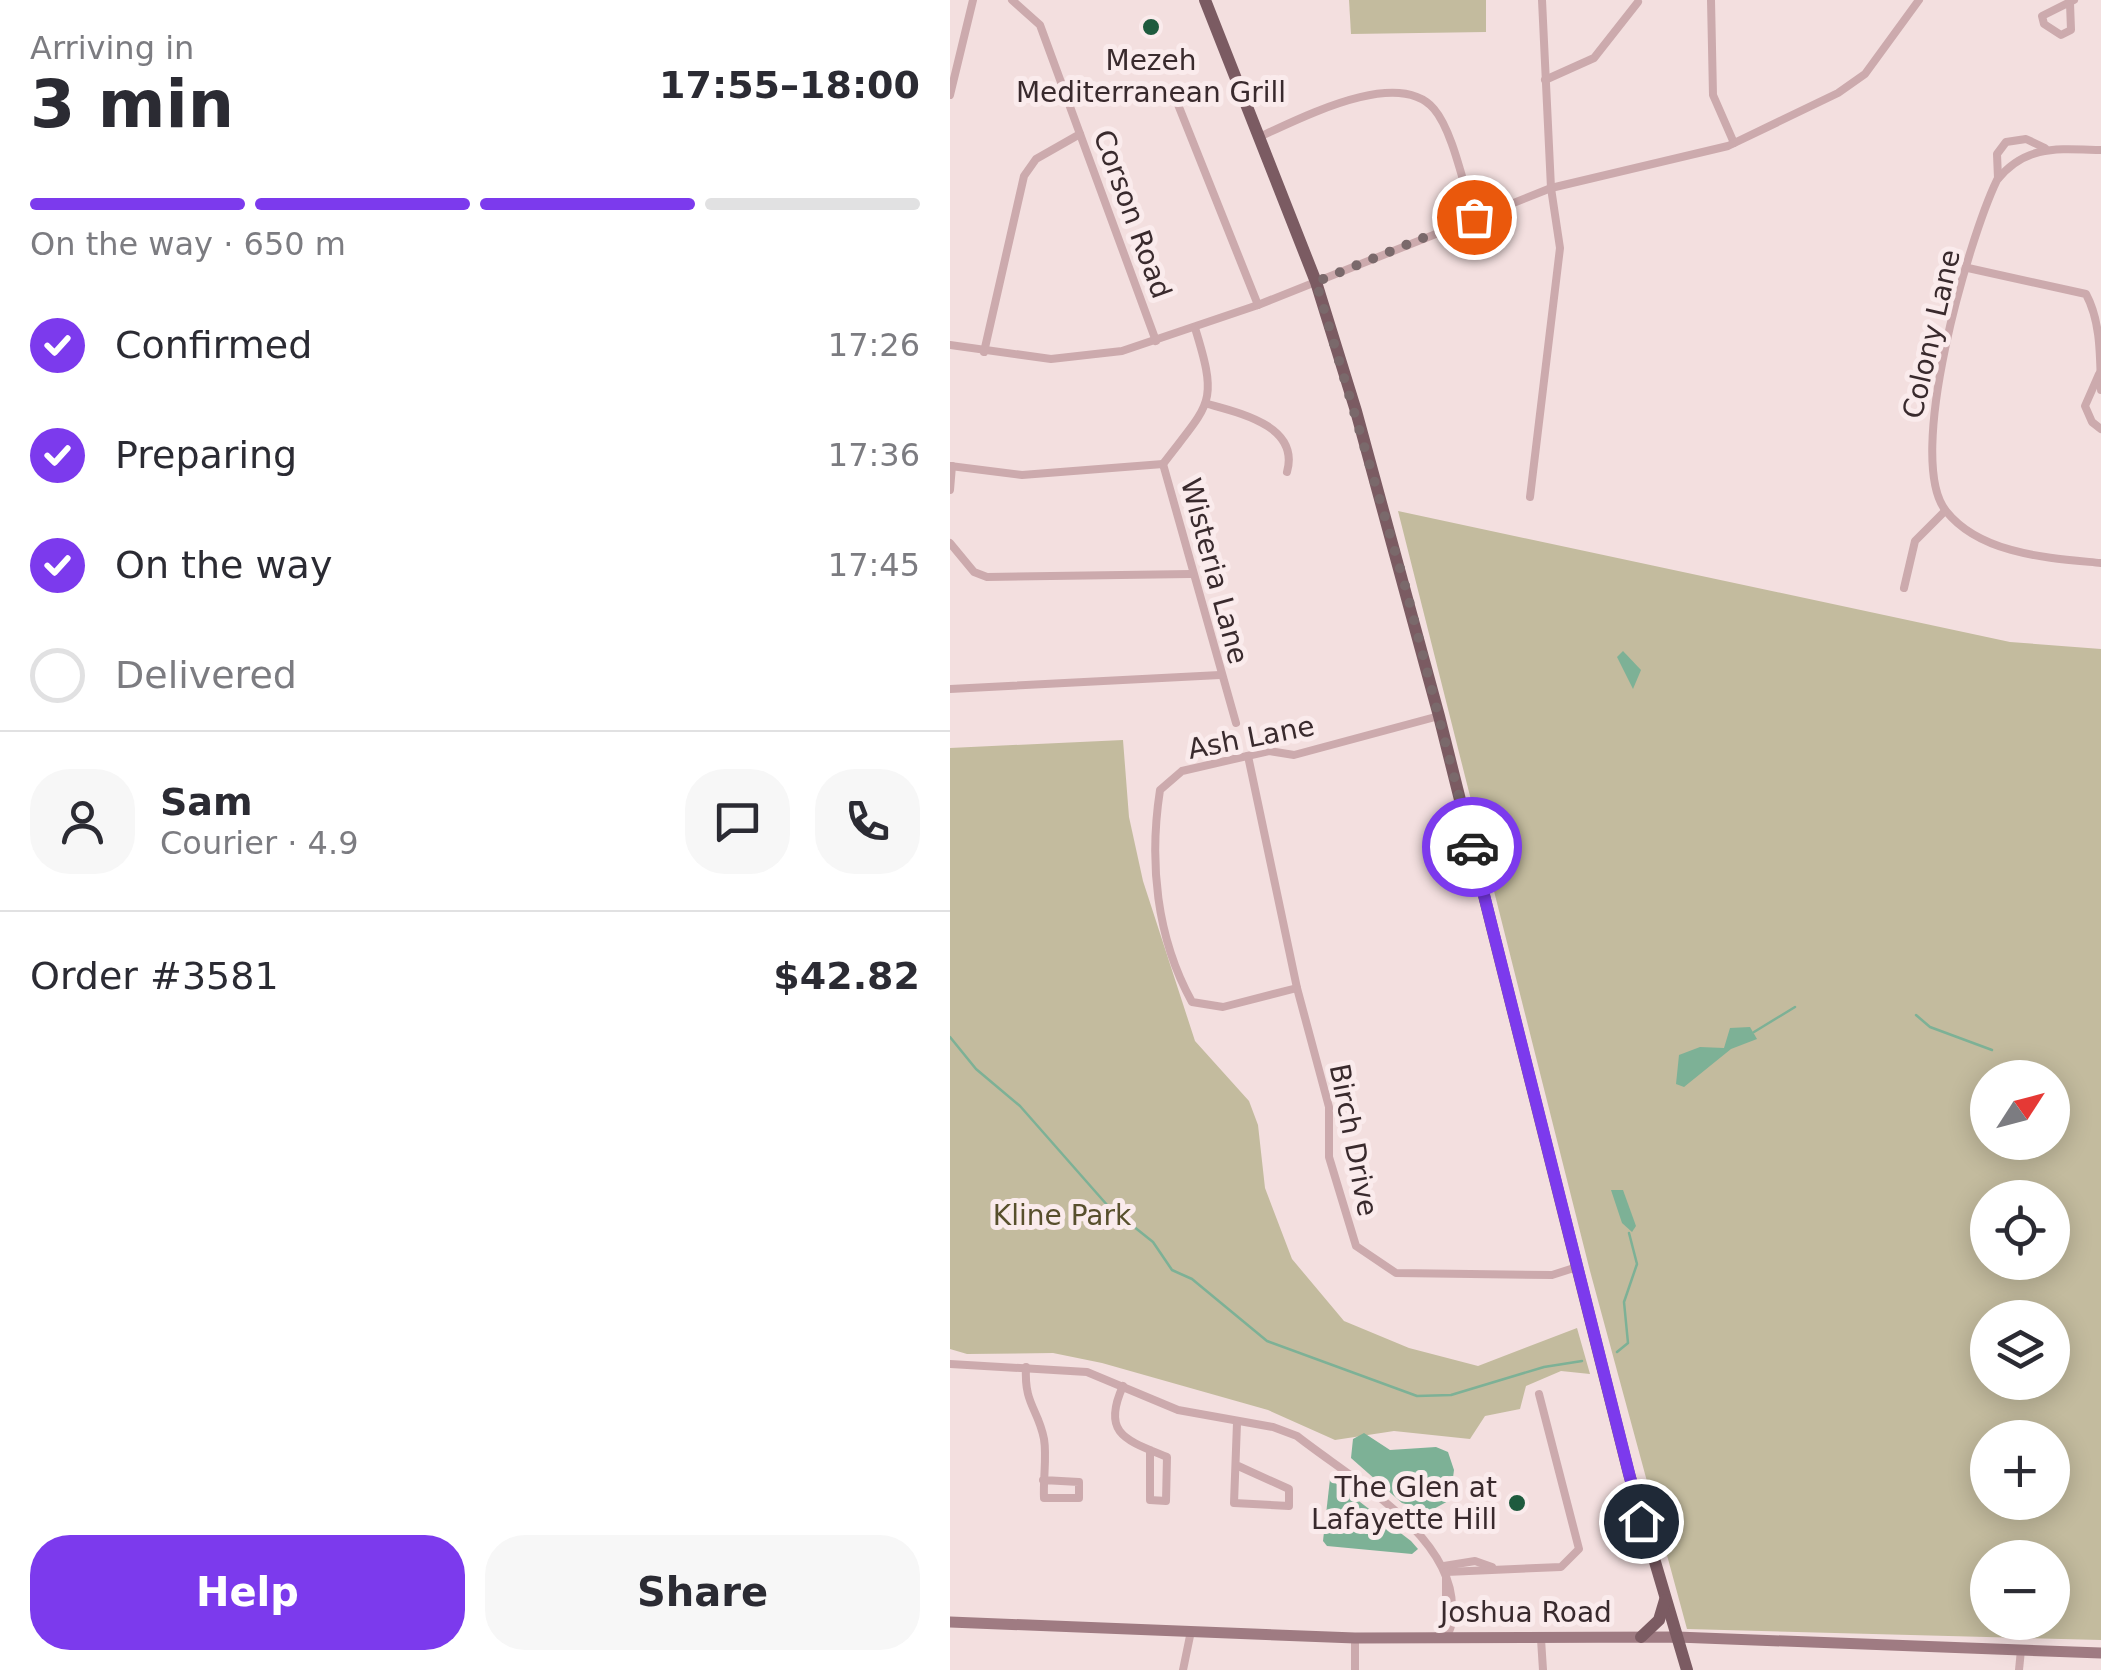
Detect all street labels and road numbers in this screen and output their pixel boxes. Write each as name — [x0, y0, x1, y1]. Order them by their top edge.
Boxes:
street label: Corson Road — [1087, 125, 1178, 303]
street label: Colony Lane — [1896, 246, 1967, 422]
street label: Wisteria Lane — [1174, 475, 1255, 668]
street label: Ash Lane — [1185, 709, 1317, 766]
street label: Birch Drive — [1323, 1061, 1384, 1219]
street label: Joshua Road — [1438, 1596, 1612, 1629]

